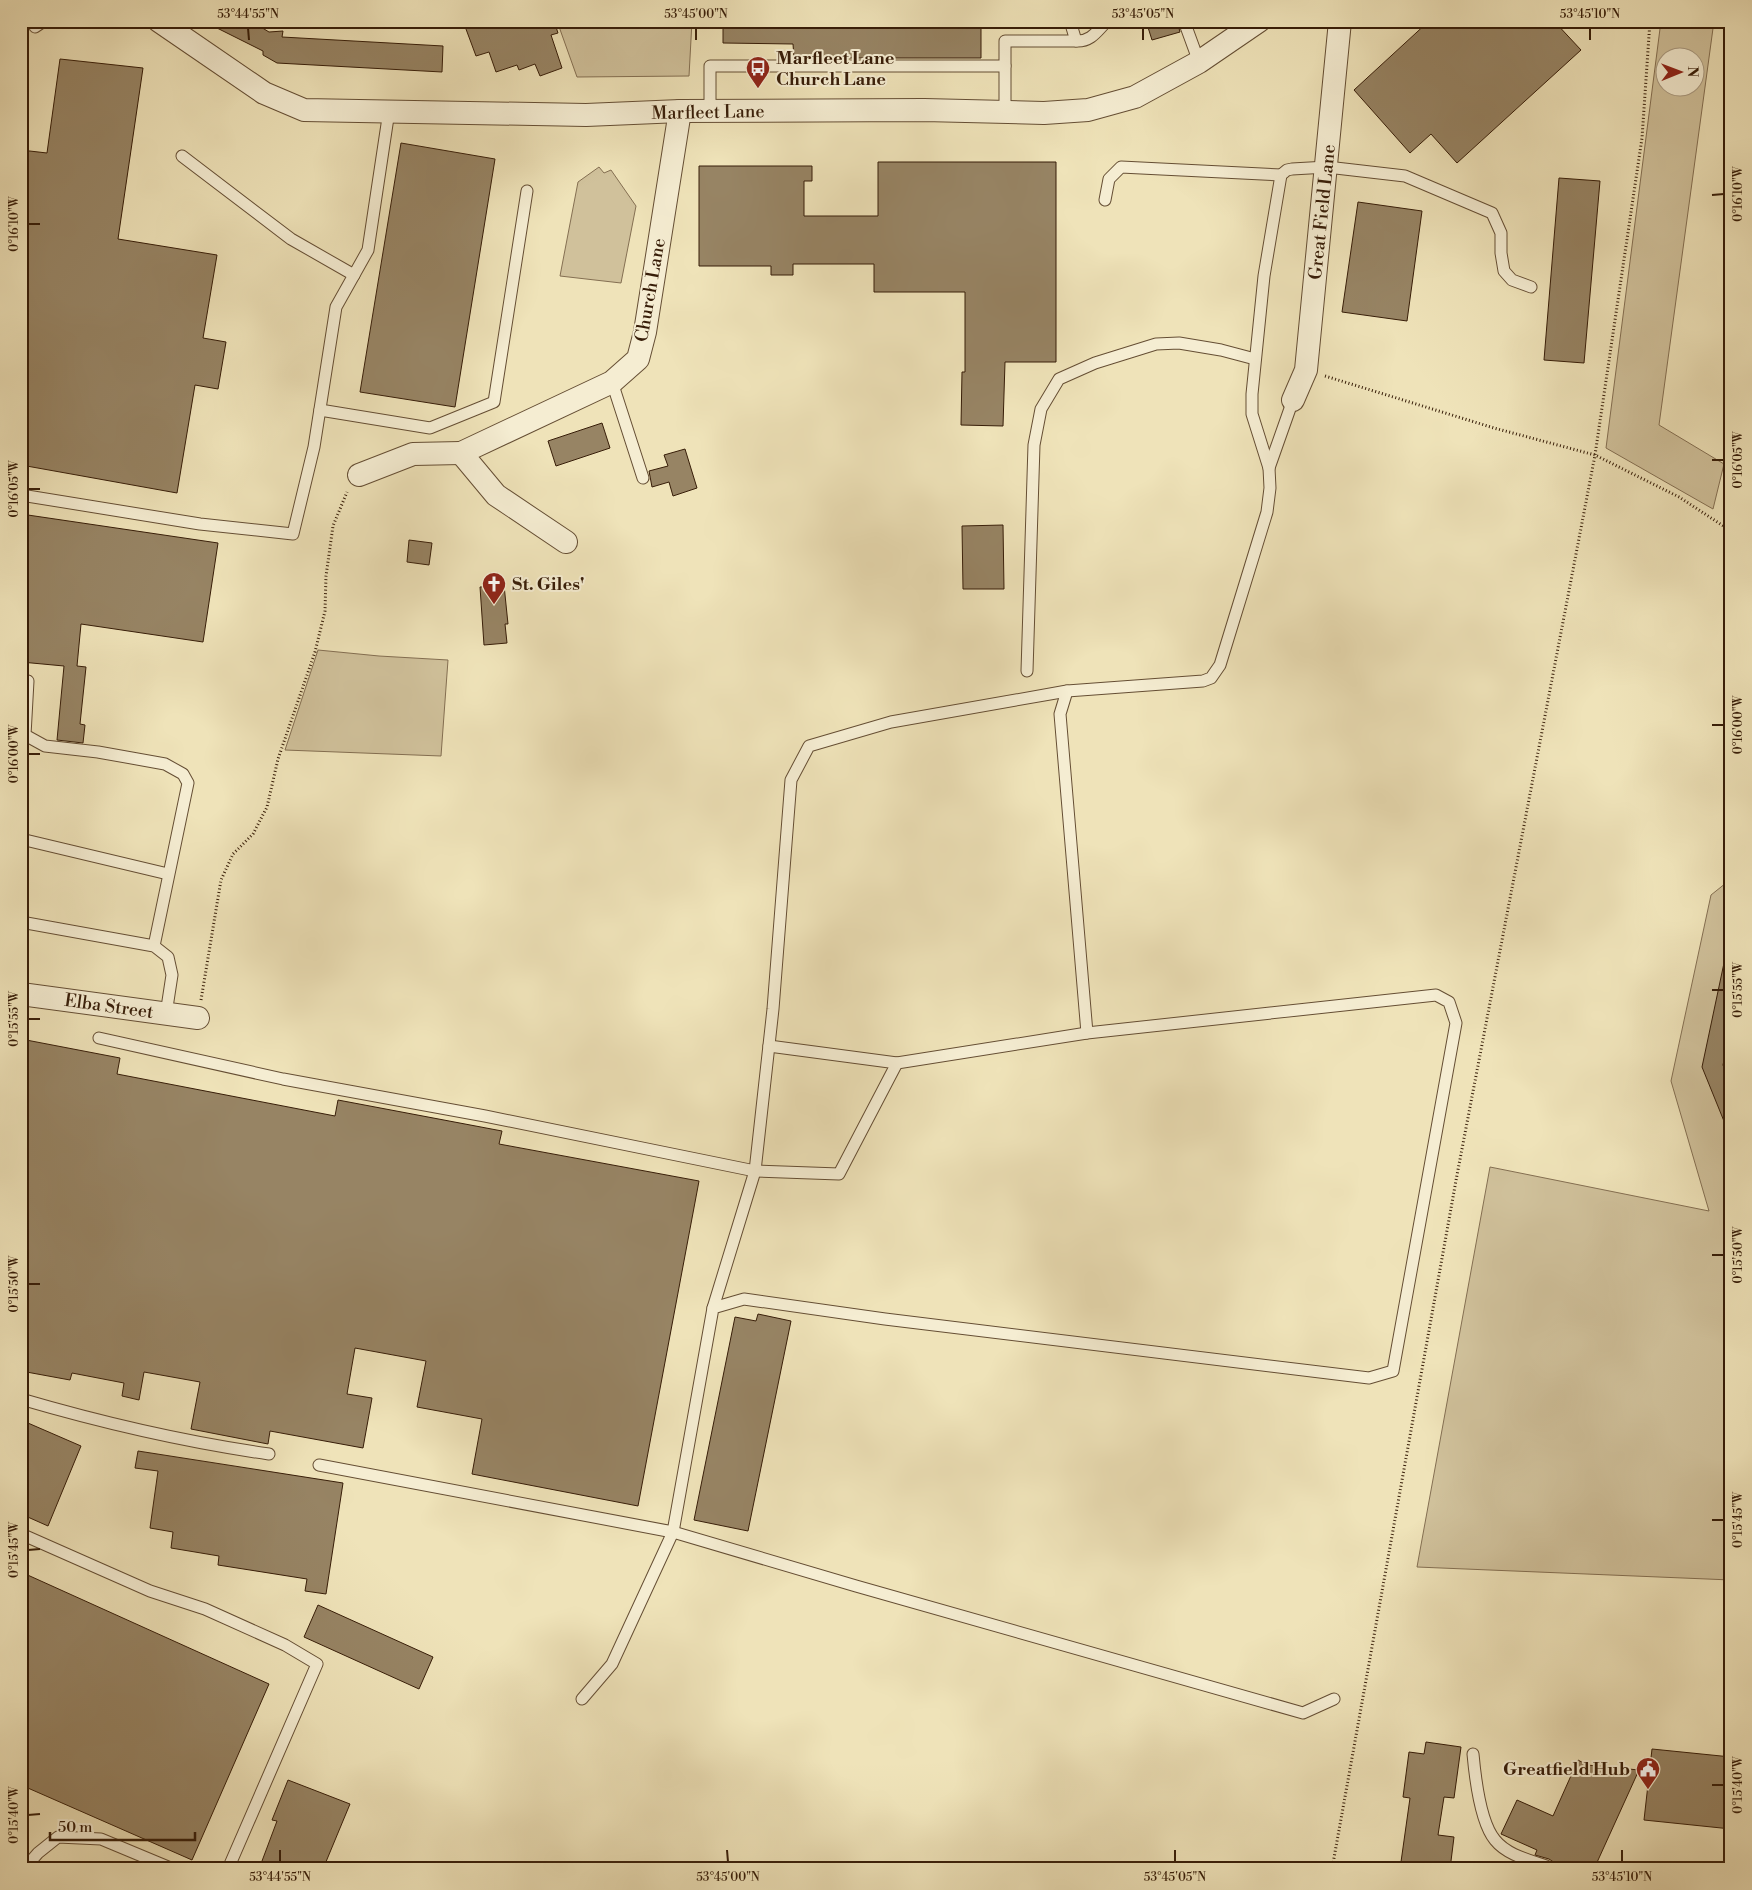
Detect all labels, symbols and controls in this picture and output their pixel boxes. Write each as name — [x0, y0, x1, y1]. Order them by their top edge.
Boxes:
text: 53°44'55"N — [217, 7, 279, 22]
text: 53°45'00"N — [664, 7, 728, 22]
text: 53°45'05"N — [1112, 7, 1174, 22]
text: 53°45'10"N — [1560, 7, 1620, 22]
place label: Marfleet Lane Church Lane — [776, 47, 895, 91]
north arrow — [1654, 48, 1704, 98]
bus stop icon: Marfleet Lane Church Lane — [745, 55, 771, 89]
text: N — [1683, 66, 1701, 77]
street label: Marfleet Lane — [651, 100, 765, 125]
street label: Great Field Lane — [1304, 143, 1341, 281]
text: 0°16'10"W — [1731, 165, 1746, 222]
text: 0°16'10"W — [7, 195, 22, 252]
street label: Church Lane — [630, 236, 671, 344]
text: 0°16'05"W — [1731, 430, 1746, 489]
text: 0°16'05"W — [7, 459, 22, 518]
church icon: St. Giles' — [481, 571, 507, 605]
place label: St. Giles' — [512, 573, 584, 596]
text: 0°16'00"W — [1731, 695, 1746, 754]
text: 0°16'00"W — [7, 724, 22, 783]
text: 0°15'55"W — [1731, 961, 1746, 1018]
street label: Elba Street — [63, 989, 156, 1024]
text: 0°15'55"W — [7, 990, 22, 1047]
text: 0°15'50"W — [1731, 1225, 1746, 1283]
text: 0°15'50"W — [7, 1254, 22, 1312]
text: 0°15'45"W — [1731, 1491, 1746, 1548]
text: 0°15'45"W — [7, 1521, 22, 1578]
text: 0°15'40"W — [1731, 1755, 1746, 1814]
public building icon: Greatfield Hub — [1635, 1756, 1661, 1790]
place label: Greatfield Hub — [1503, 1758, 1630, 1781]
text: 0°15'40"W — [7, 1785, 22, 1844]
scale bar — [50, 1810, 195, 1842]
text: 50 m — [58, 1818, 92, 1837]
text: 53°44'55"N — [249, 1870, 311, 1885]
text: 53°45'00"N — [696, 1870, 760, 1885]
text: 53°45'05"N — [1144, 1870, 1206, 1885]
text: 53°45'10"N — [1592, 1870, 1652, 1885]

